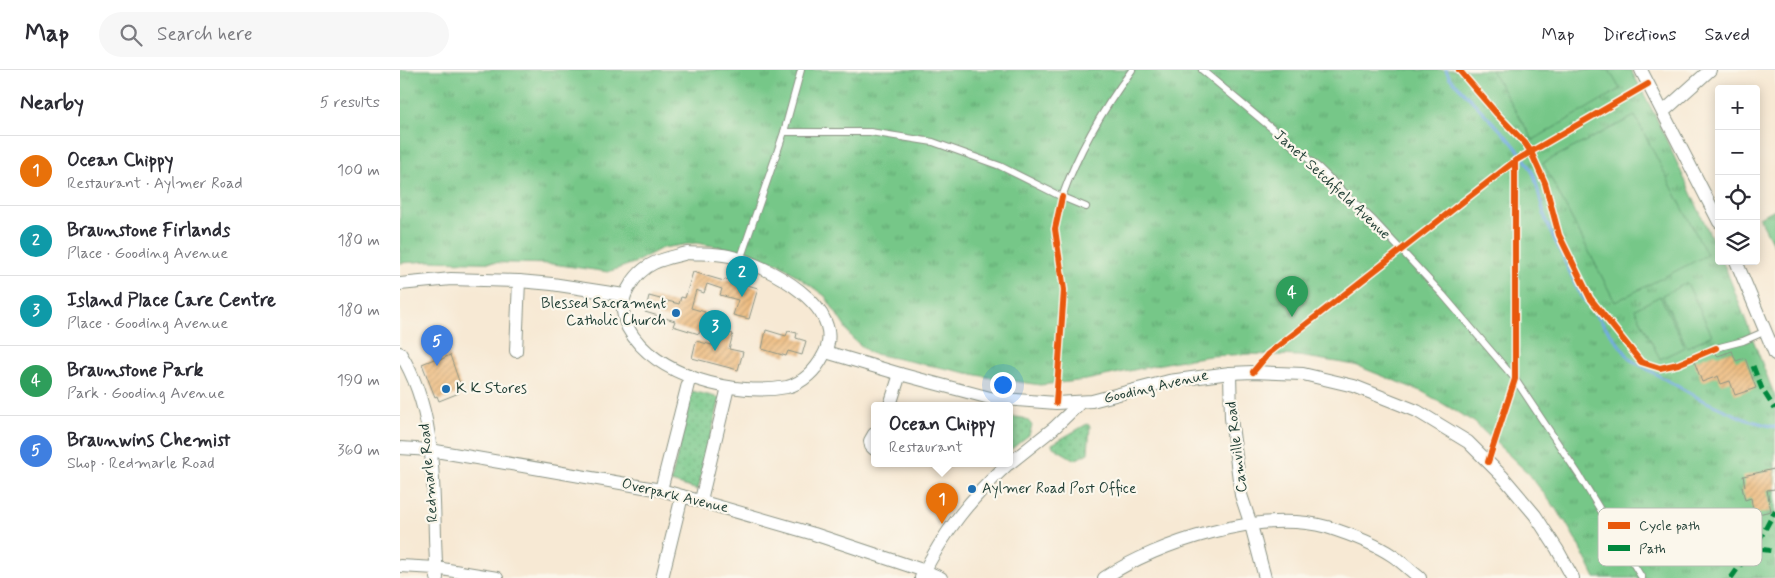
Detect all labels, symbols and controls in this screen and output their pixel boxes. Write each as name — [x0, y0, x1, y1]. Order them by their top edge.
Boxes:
search box — [99, 12, 449, 57]
text: Map — [25, 19, 69, 50]
icon: search — [117, 21, 145, 49]
text: Search here — [157, 22, 253, 47]
text: Map — [1542, 23, 1575, 47]
text: Directions — [1603, 23, 1677, 47]
text: Saved — [1705, 23, 1750, 47]
map controls — [1715, 85, 1760, 265]
button: + — [1715, 85, 1760, 130]
text: Nearby — [20, 89, 84, 117]
text: 5 results — [320, 92, 380, 113]
street label: Janet Setchfield Avenue — [1270, 126, 1395, 244]
button: − — [1715, 130, 1760, 175]
text: Ocean Chippy — [67, 148, 173, 173]
text: 1 — [32, 160, 40, 181]
text: 100 m — [337, 160, 380, 181]
text: Restaurant · Aylmer Road — [67, 173, 243, 194]
button: locate — [1715, 175, 1760, 220]
text: Braunstone Firlands — [67, 218, 230, 243]
button: layers — [1715, 220, 1760, 265]
text: 2 — [32, 230, 40, 251]
text: 180 m — [337, 230, 380, 251]
text: Place · Gooding Avenue — [67, 243, 228, 264]
pin: 2 — [726, 256, 758, 297]
pin: 4 — [1276, 276, 1308, 317]
text: Island Place Care Centre — [67, 288, 276, 313]
place label: Blessed Sacrament Catholic Church — [541, 294, 666, 331]
text: 3 — [32, 300, 40, 321]
text: 180 m — [337, 300, 380, 321]
marker: Blessed Sacrament Catholic Church — [670, 307, 682, 319]
pin: 3 — [699, 310, 731, 351]
text: Place · Gooding Avenue — [67, 313, 228, 334]
pin: 5 — [421, 325, 453, 366]
text: Braunstone Park — [67, 358, 203, 383]
street label: Gooding Avenue — [1102, 365, 1210, 409]
text: 4 — [31, 370, 41, 391]
text: 190 m — [337, 370, 380, 391]
your location — [990, 372, 1016, 398]
place label: K K Stores — [456, 379, 527, 399]
text: Park · Gooding Avenue — [67, 383, 225, 404]
marker: K K Stores — [440, 383, 452, 395]
street label: Camville Road — [1221, 400, 1253, 494]
popup — [871, 402, 1013, 467]
text: Ocean Chippy — [889, 412, 995, 437]
street label: Redmarle Road — [415, 423, 443, 523]
text: Braunwins Chemist — [67, 428, 230, 453]
text: Restaurant — [889, 437, 963, 458]
text: 5 — [31, 440, 41, 461]
text: 360 m — [337, 440, 380, 461]
text: Shop · Redmarle Road — [67, 453, 215, 474]
street label: Overpark Avenue — [620, 474, 730, 518]
place label: Aylmer Road Post Office — [982, 479, 1136, 499]
pin: 1 — [926, 483, 958, 524]
marker: Aylmer Road Post Office — [966, 483, 978, 495]
legend — [1598, 508, 1762, 566]
text: Cycle path — [1639, 517, 1700, 535]
text: Path — [1639, 540, 1666, 558]

